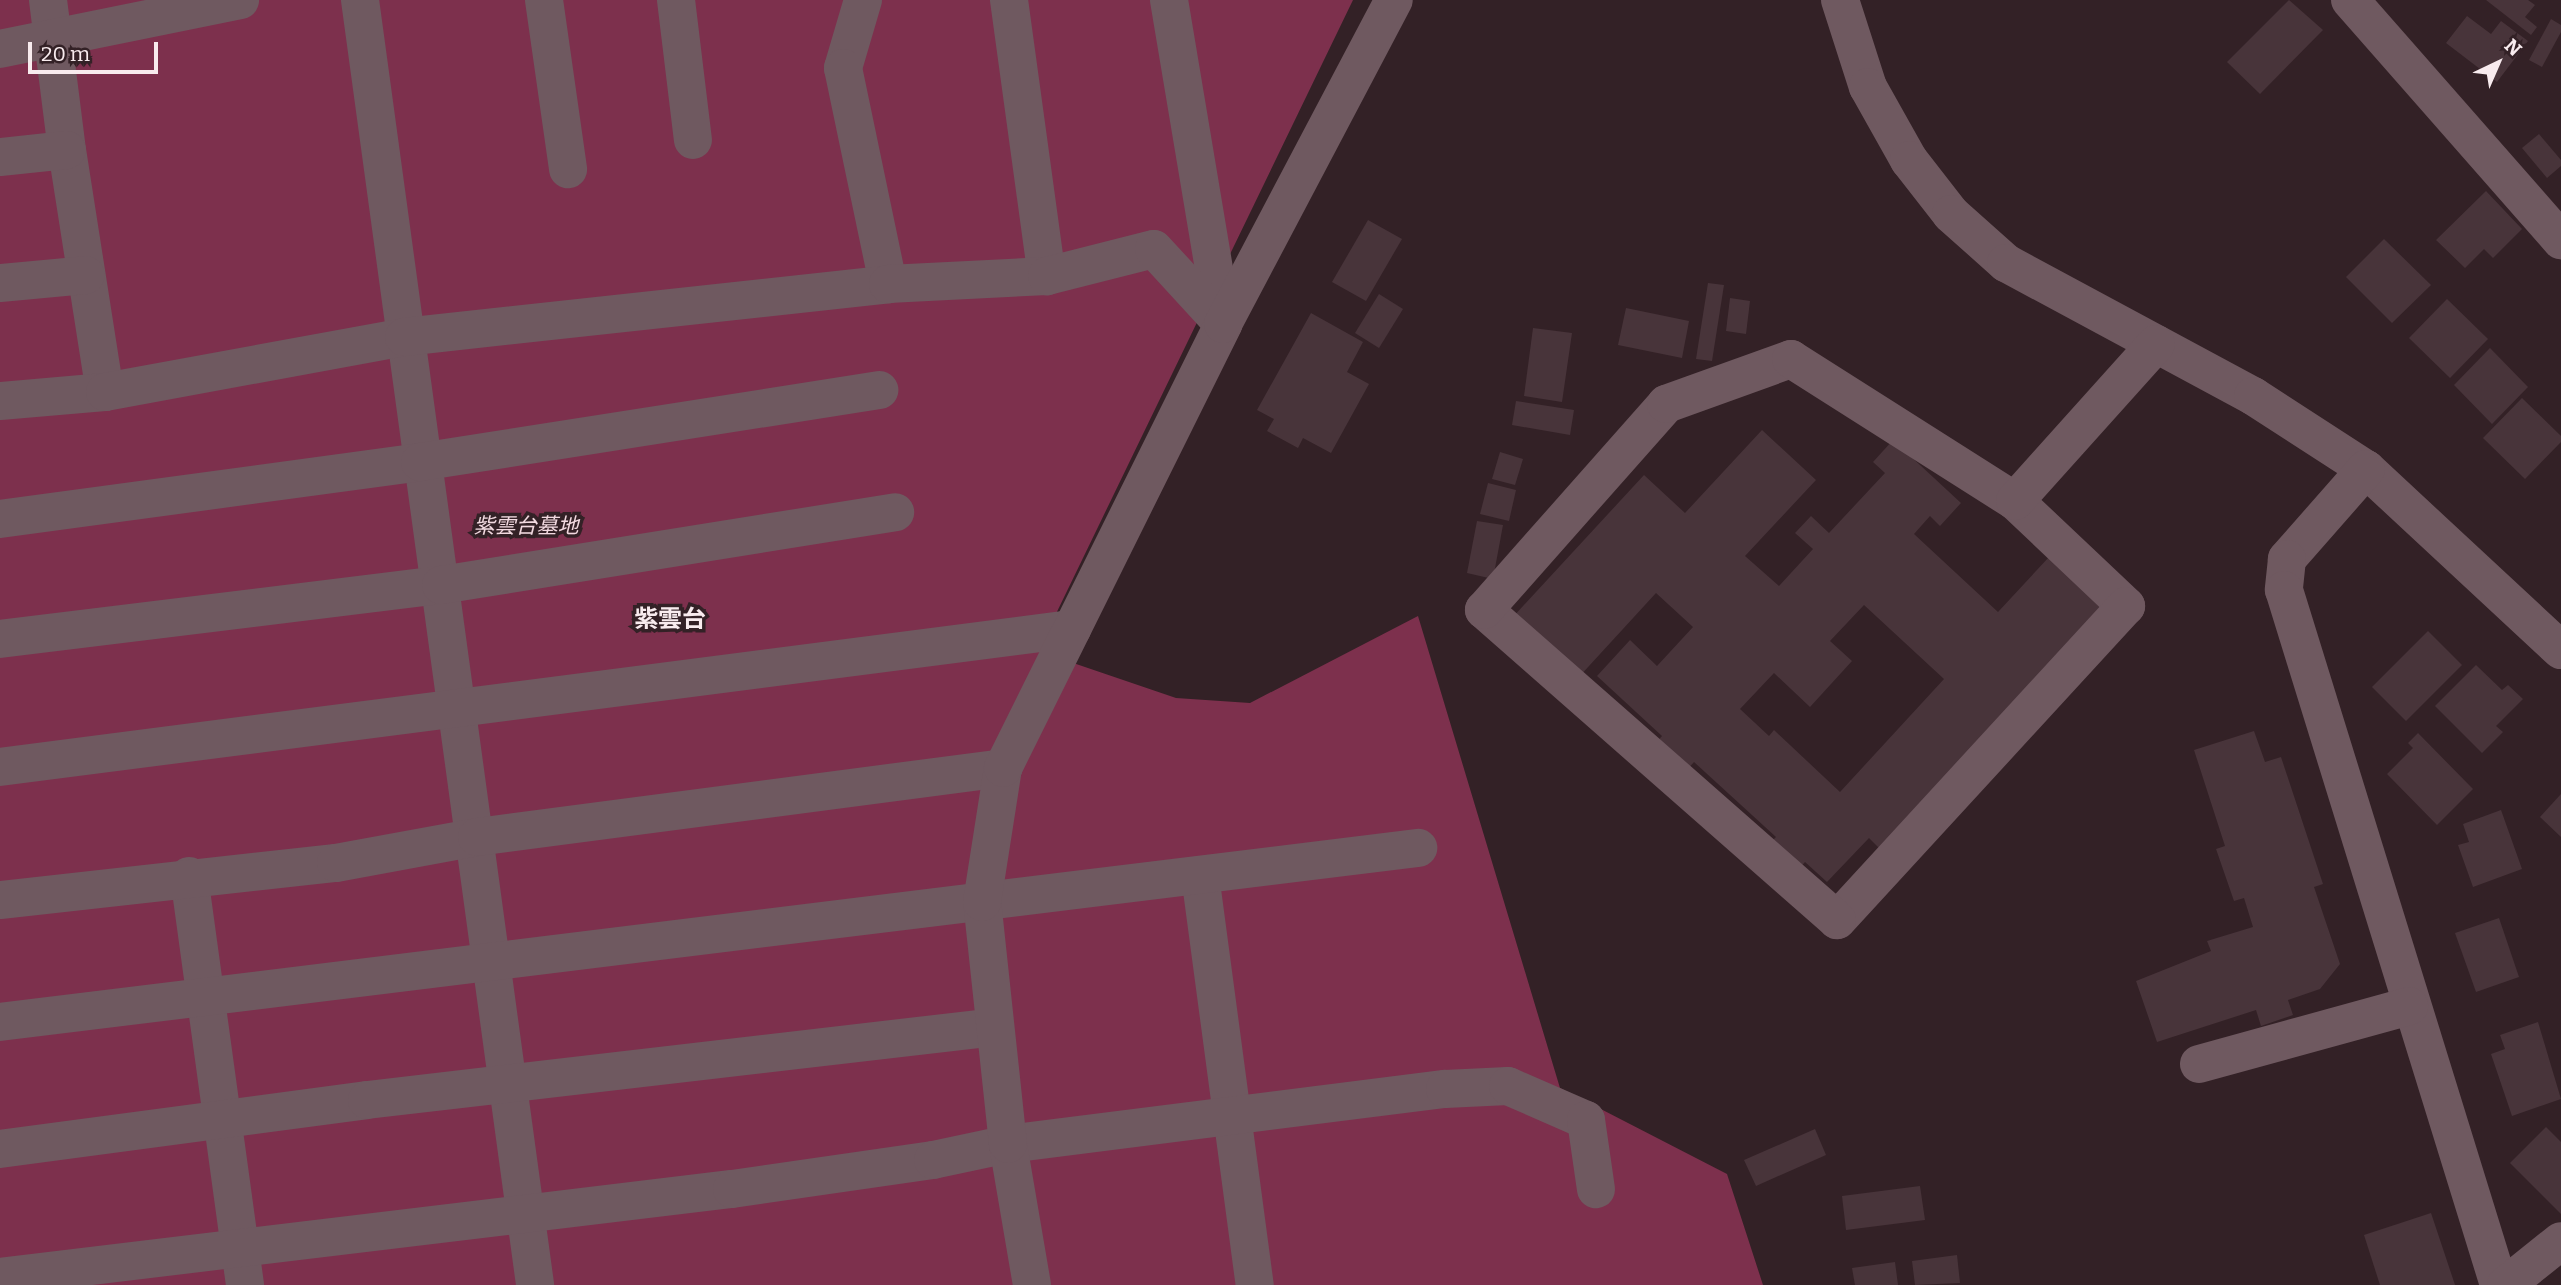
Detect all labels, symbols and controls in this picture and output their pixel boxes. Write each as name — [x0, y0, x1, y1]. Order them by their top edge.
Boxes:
scale bar — [32, 28, 161, 72]
north arrow — [2463, 28, 2533, 98]
text: N — [2500, 34, 2526, 61]
text: 20 m — [41, 41, 90, 67]
park label: 紫雲台墓地 — [474, 513, 578, 539]
district label: 紫雲台 — [634, 606, 706, 634]

